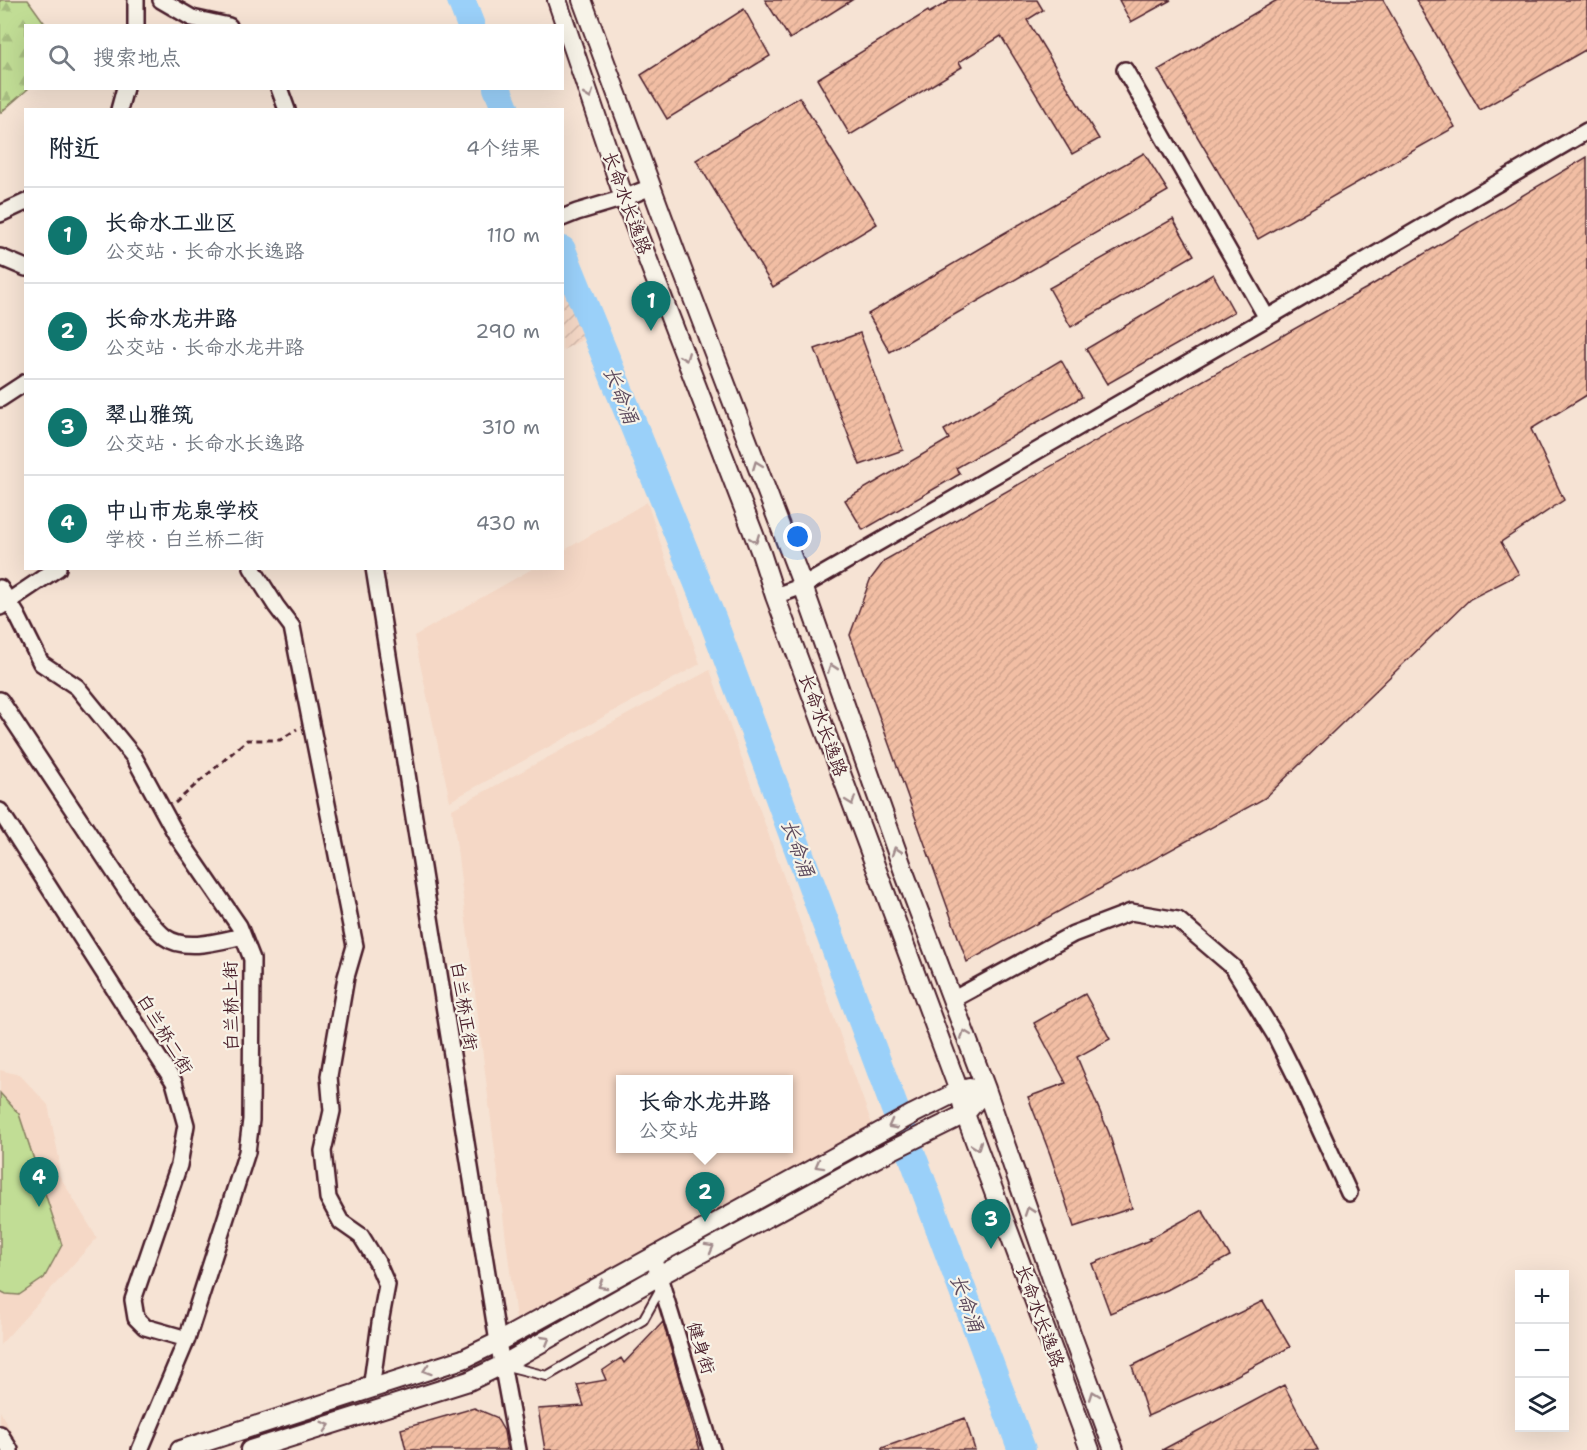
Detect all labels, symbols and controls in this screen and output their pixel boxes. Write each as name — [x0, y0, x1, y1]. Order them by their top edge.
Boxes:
search box — [24, 24, 564, 90]
icon: search — [45, 41, 78, 74]
text: 搜索地点 — [93, 43, 181, 72]
one-way arrow — [582, 89, 595, 100]
text: 附近 — [48, 130, 100, 165]
text: 4个结果 — [466, 135, 540, 161]
street label: 长命水长逸路 — [597, 148, 657, 258]
text: 长命水工业区 — [105, 208, 237, 237]
text: 1 — [63, 222, 72, 248]
text: 110 m — [486, 222, 540, 248]
text: 公交站 · 长命水长逸路 — [105, 238, 304, 264]
pin: 1 — [632, 282, 670, 331]
text: 长命水龙井路 — [105, 304, 237, 333]
text: 2 — [61, 318, 75, 344]
text: 290 m — [475, 318, 540, 344]
text: 公交站 · 长命水龙井路 — [105, 334, 304, 360]
one-way arrow — [678, 351, 690, 362]
water label: 长命涌 — [598, 362, 645, 429]
text: 翠山雅筑 — [105, 400, 193, 429]
text: 3 — [61, 414, 75, 440]
text: 310 m — [481, 414, 540, 440]
text: 公交站 · 长命水长逸路 — [105, 430, 304, 456]
one-way arrow — [751, 460, 764, 471]
text: 中山市龙泉学校 — [105, 496, 259, 525]
text: 4 — [61, 510, 75, 536]
text: 430 m — [476, 510, 540, 536]
your location — [783, 522, 812, 551]
text: 学校 · 白兰桥二街 — [105, 526, 264, 552]
one-way arrow — [748, 533, 761, 544]
one-way arrow — [826, 663, 839, 673]
street label: 长命水长逸路 — [793, 670, 853, 780]
one-way arrow — [844, 795, 857, 806]
water label: 长命涌 — [776, 815, 821, 882]
one-way arrow — [891, 846, 904, 857]
street label: 白兰桥正街 — [445, 960, 483, 1052]
street label: 白兰桥上街 — [218, 961, 244, 1051]
street label: 白兰桥二街 — [132, 989, 198, 1079]
one-way arrow — [960, 1029, 972, 1040]
popup — [616, 1075, 793, 1153]
text: 长命水龙井路 — [638, 1087, 771, 1116]
text: 公交站 — [638, 1117, 698, 1143]
one-way arrow — [887, 1118, 898, 1130]
one-way arrow — [970, 1140, 982, 1151]
pin: 4 — [20, 1158, 58, 1207]
one-way arrow — [814, 1158, 825, 1170]
pin: 2 — [686, 1172, 724, 1222]
pin: 3 — [972, 1200, 1010, 1249]
one-way arrow — [1023, 1207, 1036, 1217]
one-way arrow — [704, 1244, 714, 1255]
street label: 长命水长逸路 — [1010, 1261, 1070, 1371]
water label: 长命涌 — [945, 1270, 990, 1337]
map controls — [1515, 1270, 1569, 1432]
button: + — [1515, 1270, 1569, 1324]
one-way arrow — [598, 1278, 608, 1289]
street label: 健身街 — [682, 1319, 720, 1377]
button: − — [1515, 1324, 1569, 1378]
one-way arrow — [540, 1336, 550, 1348]
one-way arrow — [422, 1363, 433, 1375]
button: layers — [1515, 1378, 1569, 1432]
one-way arrow — [1089, 1390, 1101, 1401]
one-way arrow — [320, 1421, 331, 1433]

